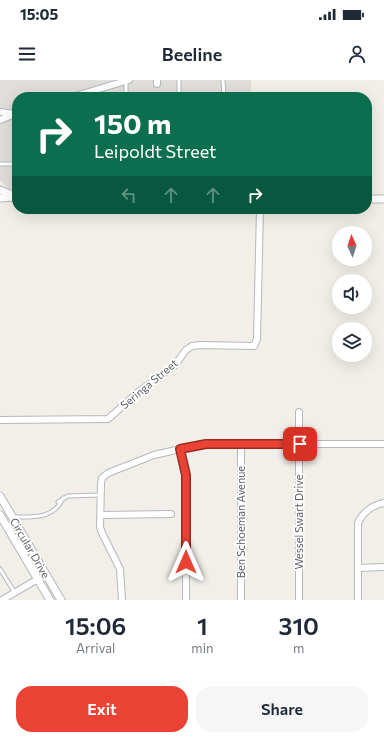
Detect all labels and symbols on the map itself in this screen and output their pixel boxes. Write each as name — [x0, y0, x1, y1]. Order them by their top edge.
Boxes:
north arrow — [332, 226, 372, 266]
street label: Seringa Street — [117, 356, 180, 411]
pin — [283, 427, 317, 461]
street label: Ben Schoeman Avenue — [234, 466, 247, 578]
street label: Wessel Swart Drive — [292, 474, 305, 570]
street label: Circular Drive — [8, 515, 53, 581]
position arrow — [165, 541, 207, 583]

